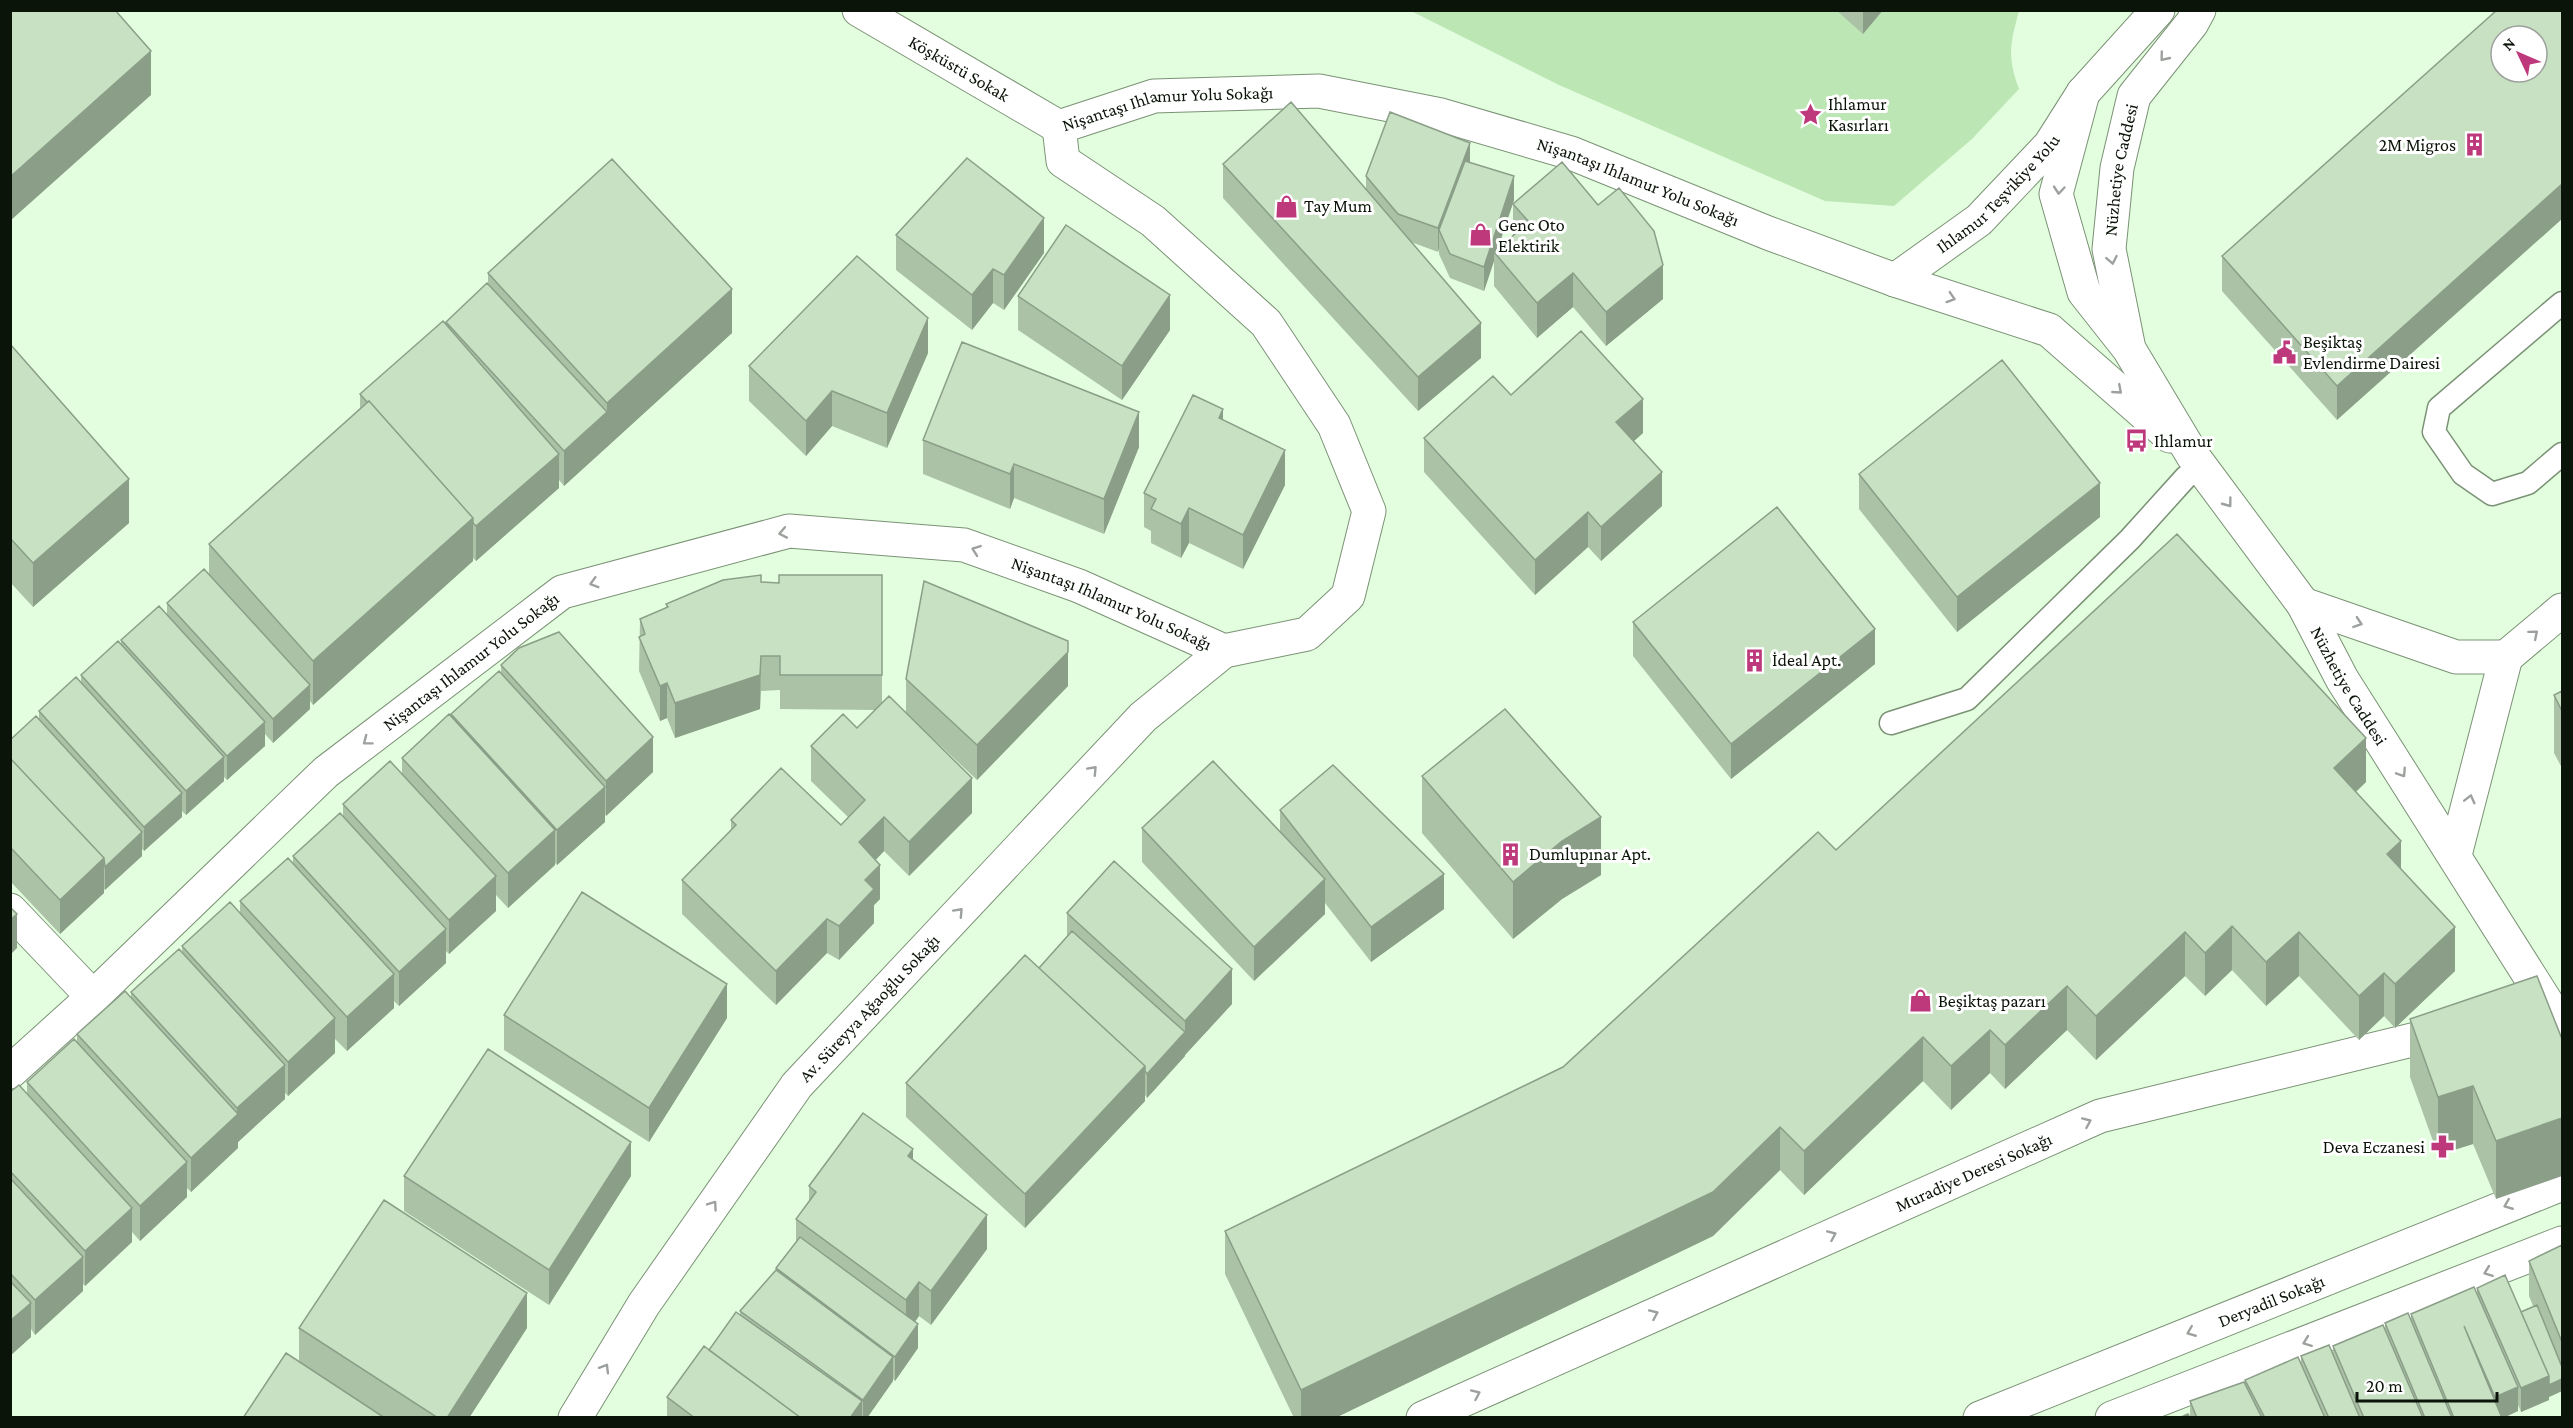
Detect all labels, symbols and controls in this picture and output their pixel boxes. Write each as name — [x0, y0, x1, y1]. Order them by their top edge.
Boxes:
north arrow — [2489, 24, 2549, 84]
street label: Köşküstü Sokak — [905, 31, 1013, 106]
text: N — [2499, 34, 2519, 54]
one-way arrow — [2161, 51, 2172, 62]
street label: Nişantaşı Ihlamur Yolu Sokağı — [1059, 82, 1274, 135]
place label: Ihlamur Kasırları — [1828, 94, 1889, 135]
place icon: Ihlamur Kasırları — [1797, 101, 1823, 127]
street label: Nüzhetiye Caddesi — [2100, 101, 2142, 237]
street label: Ihlamur Teşvikiye Yolu — [1933, 131, 2064, 257]
building icon: 2M Migros — [2461, 132, 2487, 158]
street label: Nişantaşı Ihlamur Yolu Sokağı — [1535, 134, 1742, 230]
place label: 2M Migros — [2379, 135, 2456, 155]
one-way arrow — [2053, 185, 2066, 195]
shop icon: Tay Mum — [1273, 193, 1299, 219]
place label: Tay Mum — [1304, 196, 1373, 216]
place label: Genc Oto Elektirik — [1498, 215, 1565, 256]
shop icon: Genc Oto Elektirik — [1467, 222, 1493, 248]
one-way arrow — [2104, 255, 2117, 265]
one-way arrow — [1945, 291, 1956, 303]
place label: Beşiktaş Evlendirme Dairesi — [2303, 332, 2440, 373]
public building icon: Beşiktaş Evlendirme Dairesi — [2272, 339, 2298, 365]
one-way arrow — [2111, 383, 2122, 394]
bus stop icon: Ihlamur — [2123, 428, 2149, 454]
place label: Ihlamur — [2154, 431, 2213, 451]
one-way arrow — [2221, 497, 2232, 508]
one-way arrow — [778, 526, 788, 539]
one-way arrow — [971, 544, 982, 557]
street label: Nişantaşı Ihlamur Yolu Sokağı — [1009, 553, 1215, 654]
one-way arrow — [590, 576, 600, 589]
street label: Nişantaşı Ihlamur Yolu Sokağı — [379, 588, 563, 735]
one-way arrow — [2352, 615, 2363, 628]
street label: Nüzhetiye Caddesi — [2306, 623, 2391, 749]
one-way arrow — [2527, 630, 2538, 641]
building icon: İdeal Apt. — [1741, 647, 1767, 673]
place label: İdeal Apt. — [1772, 650, 1841, 670]
one-way arrow — [362, 734, 373, 745]
one-way arrow — [1086, 766, 1097, 777]
one-way arrow — [2395, 766, 2406, 777]
one-way arrow — [2462, 794, 2475, 804]
building icon: Dumlupınar Apt. — [1498, 841, 1524, 867]
place label: Dumlupınar Apt. — [1529, 844, 1651, 864]
one-way arrow — [952, 908, 963, 919]
street label: Av. Süreyya Ağaoğlu Sokağı — [795, 930, 944, 1086]
shop icon: Beşiktaş pazarı — [1907, 988, 1933, 1014]
place label: Beşiktaş pazarı — [1938, 991, 2046, 1011]
one-way arrow — [2081, 1117, 2092, 1129]
street label: Muradiye Deresi Sokağı — [1892, 1129, 2055, 1216]
pharmacy icon: Deva Eczanesi — [2430, 1134, 2456, 1160]
place label: Deva Eczanesi — [2323, 1137, 2425, 1157]
one-way arrow — [2503, 1198, 2514, 1210]
one-way arrow — [706, 1201, 717, 1212]
one-way arrow — [1826, 1230, 1837, 1242]
one-way arrow — [2484, 1265, 2495, 1277]
street label: Deryadil Sokağı — [2215, 1270, 2328, 1331]
one-way arrow — [1648, 1310, 1659, 1322]
one-way arrow — [2186, 1325, 2197, 1337]
one-way arrow — [2302, 1335, 2313, 1347]
one-way arrow — [598, 1364, 610, 1374]
scale bar — [2357, 1365, 2496, 1403]
text: 20 m — [2366, 1376, 2403, 1396]
one-way arrow — [1470, 1389, 1481, 1401]

